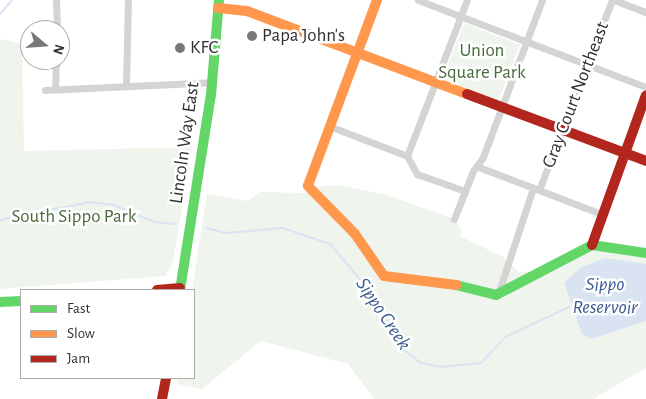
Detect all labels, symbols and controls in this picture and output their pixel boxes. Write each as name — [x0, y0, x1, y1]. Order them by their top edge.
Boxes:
street label: Gray Court Northeast — [538, 19, 614, 171]
north arrow — [20, 20, 70, 70]
place label: Papa John's — [262, 25, 345, 47]
marker: Papa John's — [246, 30, 258, 42]
place label: KFC — [190, 37, 218, 59]
park label: Union Square Park — [438, 40, 526, 84]
marker: KFC — [174, 42, 186, 54]
text: N — [50, 43, 66, 56]
street label: Lincoln Way East — [165, 81, 205, 205]
park label: South Sippo Park — [12, 206, 136, 228]
water label: Sippo Reservoir — [572, 272, 638, 319]
water label: Sippo Creek — [350, 273, 416, 355]
legend — [20, 289, 195, 379]
text: Fast — [67, 301, 90, 316]
text: Slow — [67, 326, 95, 341]
text: Jam — [67, 351, 90, 366]

